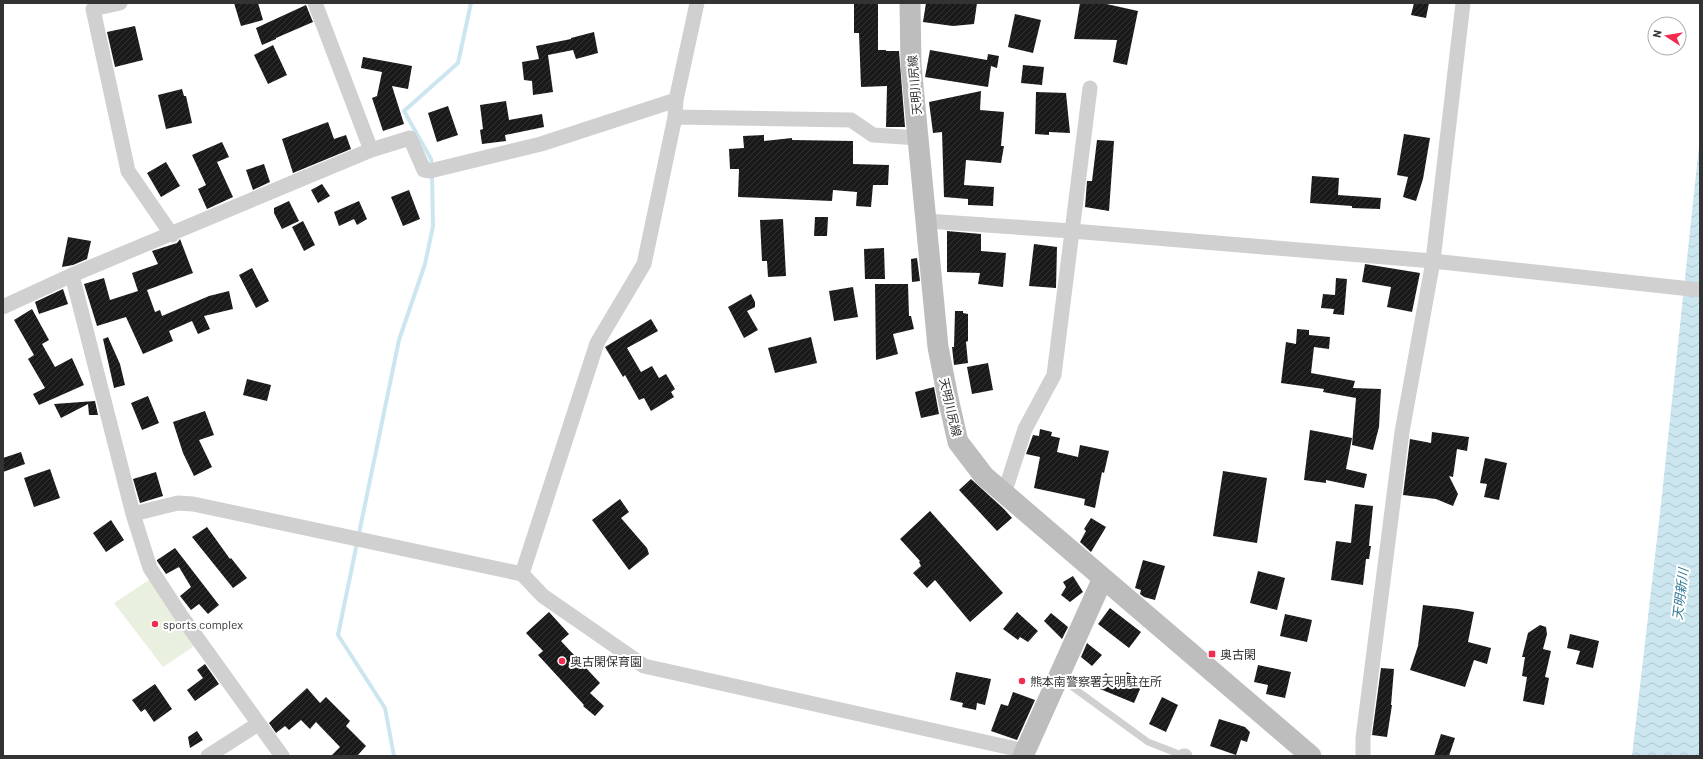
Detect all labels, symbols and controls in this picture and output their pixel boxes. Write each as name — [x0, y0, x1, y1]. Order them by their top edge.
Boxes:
north arrow — [1647, 16, 1687, 56]
text: N — [1650, 29, 1664, 39]
street label: 天明川尻線 — [904, 54, 924, 116]
street label: 天明川尻線 — [937, 376, 965, 438]
water label: 天明新川 — [1669, 565, 1691, 621]
place label: sports complex — [163, 617, 243, 631]
marker: sports complex — [150, 619, 160, 629]
place label: 奥古閑 — [1220, 647, 1256, 661]
marker: 奥古閑 — [1207, 649, 1217, 659]
place label: 奥古閑保育園 — [570, 654, 642, 668]
marker: 奥古閑保育園 — [557, 656, 567, 666]
place label: 熊本南警察署天明駐在所 — [1030, 674, 1162, 688]
marker: 熊本南警察署天明駐在所 — [1017, 676, 1027, 686]

